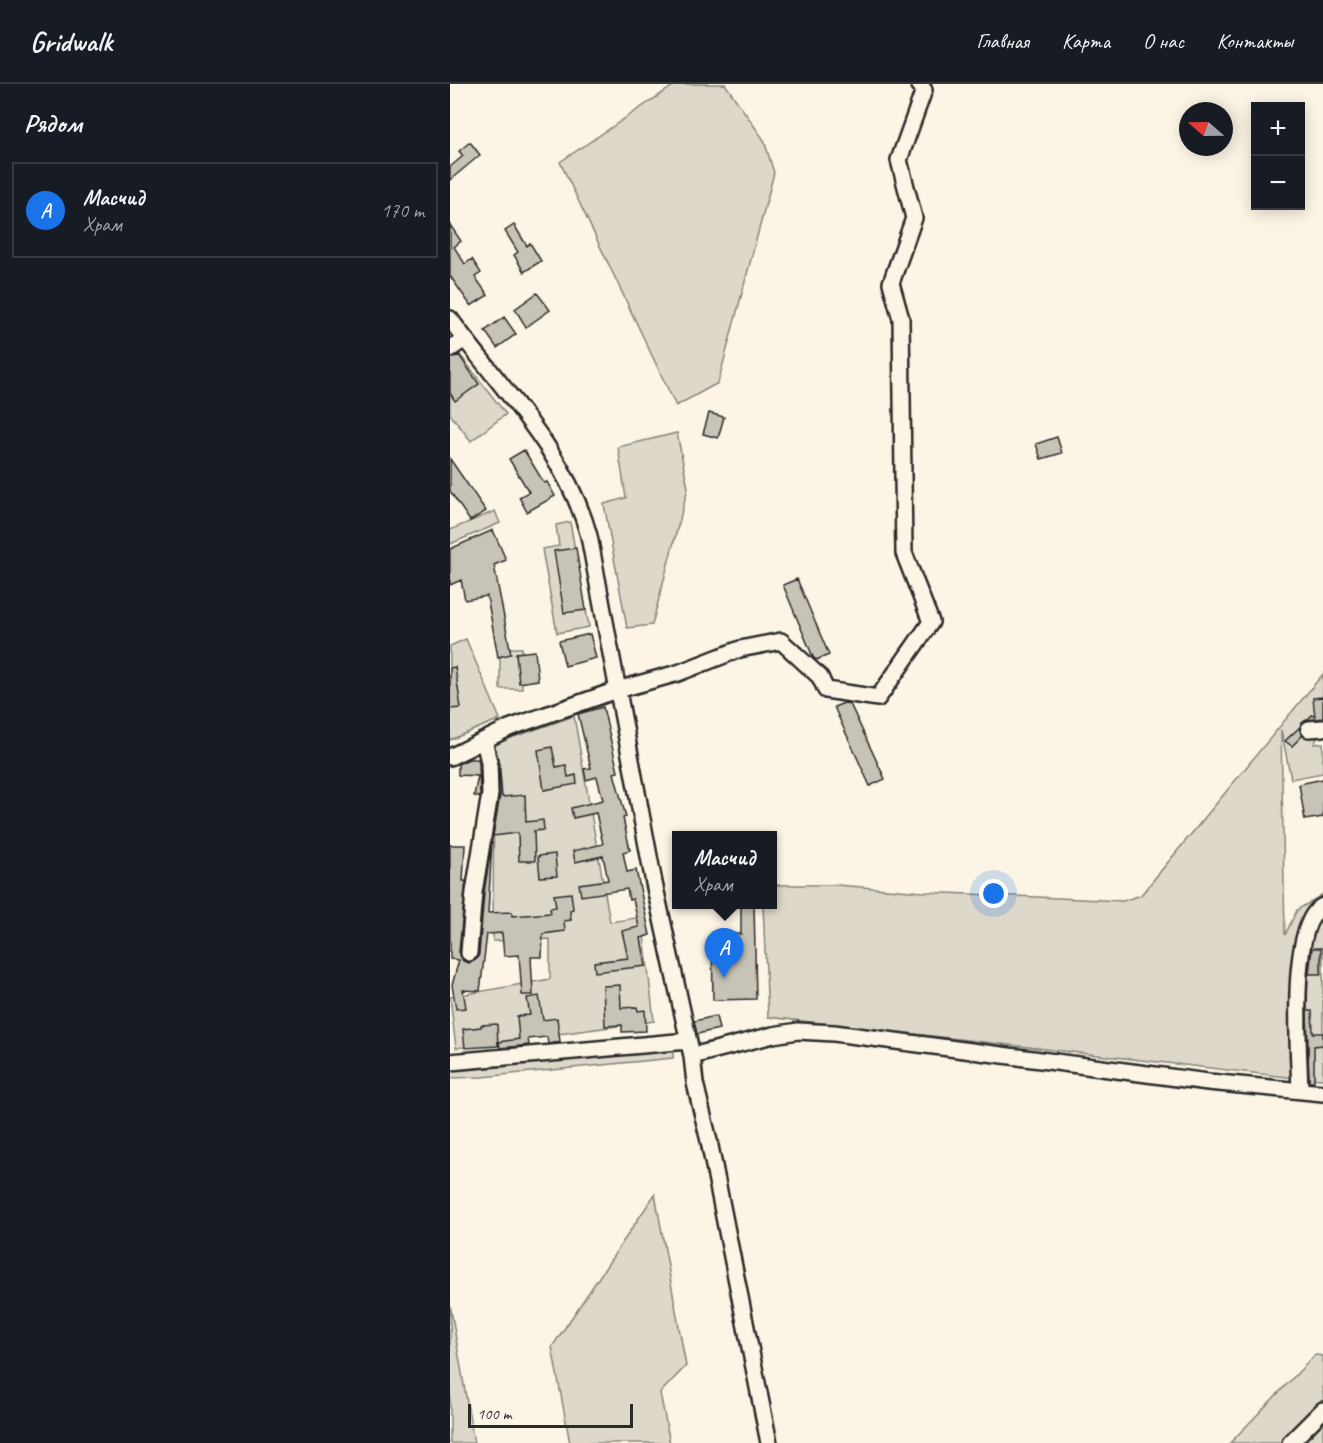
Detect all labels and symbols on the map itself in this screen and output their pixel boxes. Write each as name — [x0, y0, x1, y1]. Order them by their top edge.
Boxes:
north arrow — [1179, 102, 1233, 156]
your location — [979, 879, 1008, 908]
pin: A — [704, 928, 744, 978]
scale bar — [468, 1401, 633, 1428]

